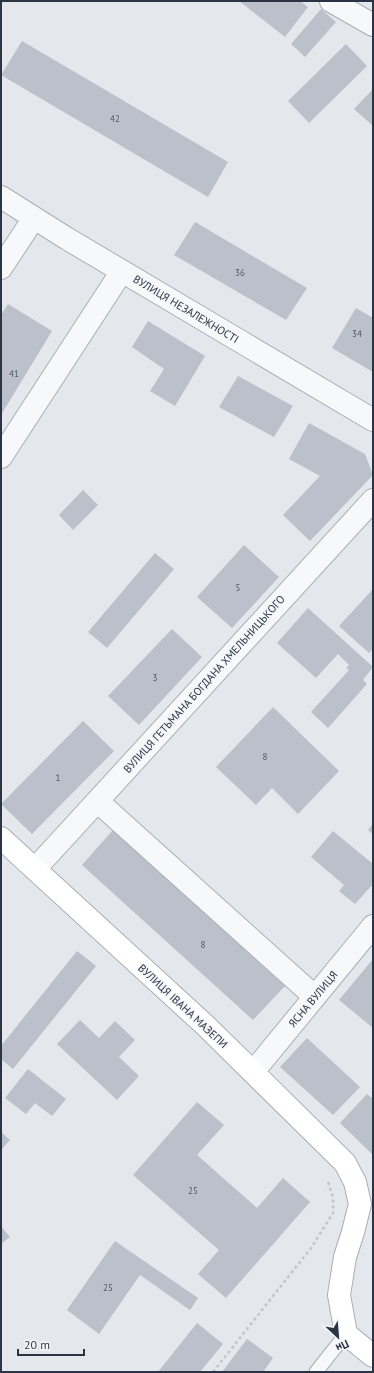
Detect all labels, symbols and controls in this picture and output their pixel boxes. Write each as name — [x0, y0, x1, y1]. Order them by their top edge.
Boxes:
house number: 42 — [110, 113, 120, 124]
house number: 36 — [235, 267, 245, 278]
street label: ВУЛИЦЯ НЕЗАЛЕЖНОСТІ — [131, 272, 241, 346]
house number: 34 — [352, 328, 362, 339]
house number: 41 — [9, 368, 19, 379]
house number: 5 — [236, 582, 241, 593]
street label: ВУЛИЦЯ ГЕТЬМАНА БОГДАНА ХМЕЛЬНИЦЬКОГО — [120, 592, 288, 776]
house number: 3 — [153, 672, 158, 683]
house number: 8 — [263, 751, 268, 762]
house number: 1 — [56, 772, 61, 783]
house number: 8 — [201, 939, 206, 950]
street label: ВУЛИЦЯ ІВАНА МАЗЕПИ — [135, 961, 231, 1051]
street label: ЯСНА ВУЛИЦЯ — [285, 968, 341, 1030]
house number: 25 — [188, 1185, 198, 1196]
house number: 25 — [103, 1282, 113, 1293]
north arrow — [318, 1317, 358, 1357]
scale bar — [18, 1331, 84, 1357]
text: 20 m — [24, 1337, 50, 1352]
text: Пн — [333, 1337, 351, 1355]

